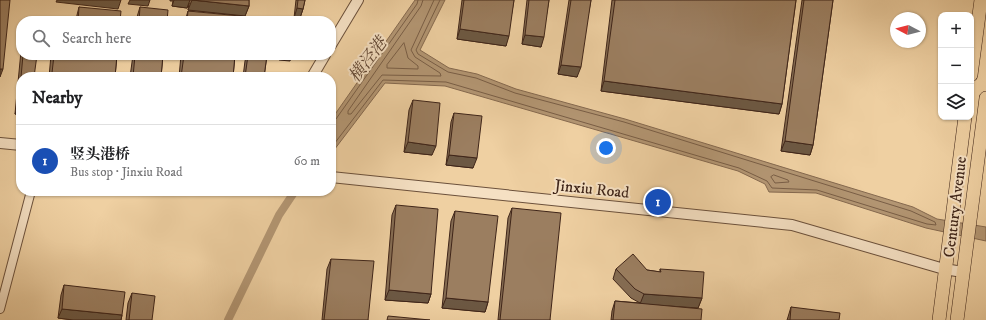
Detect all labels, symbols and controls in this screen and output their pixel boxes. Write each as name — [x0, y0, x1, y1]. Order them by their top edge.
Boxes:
north arrow — [890, 12, 926, 48]
map controls — [938, 12, 974, 120]
button: + — [938, 12, 974, 48]
search box — [16, 16, 336, 60]
icon: search — [30, 27, 52, 49]
text: Search here — [62, 29, 131, 48]
water label: 横泾港 — [344, 31, 393, 87]
button: − — [938, 48, 974, 84]
button: layers — [938, 84, 974, 120]
text: Nearby — [32, 87, 82, 109]
your location — [596, 138, 616, 158]
text: 竖头港桥 — [70, 145, 130, 164]
text: 1 — [43, 153, 47, 169]
text: 60 m — [294, 153, 320, 169]
street label: Century Avenue — [939, 155, 971, 259]
text: Bus stop · Jinxiu Road — [70, 164, 182, 180]
street label: Jinxiu Road — [552, 175, 630, 203]
pin: 1 — [645, 187, 671, 217]

